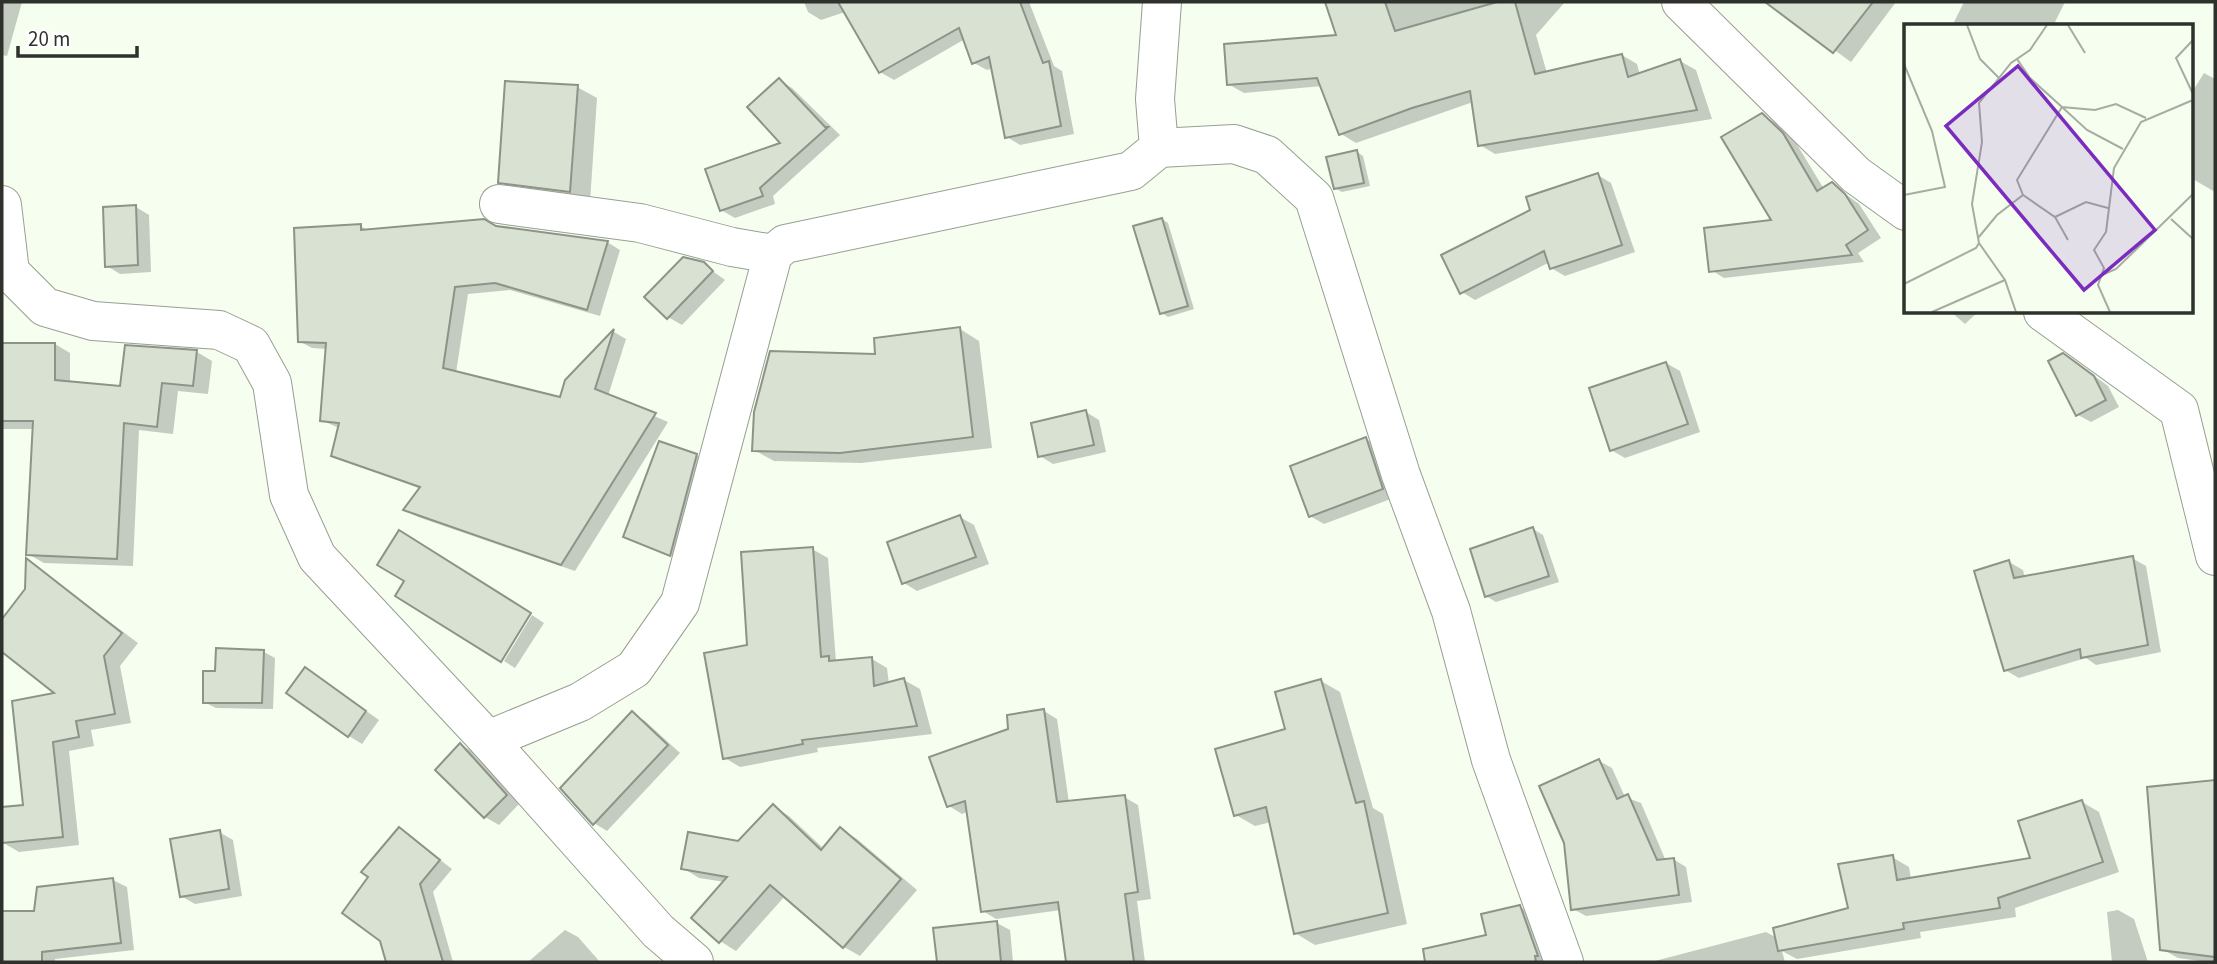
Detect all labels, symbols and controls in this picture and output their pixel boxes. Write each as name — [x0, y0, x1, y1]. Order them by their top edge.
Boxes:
scale bar — [18, 14, 136, 58]
text: 20 m — [28, 24, 70, 54]
inset map — [1904, 24, 2192, 313]

